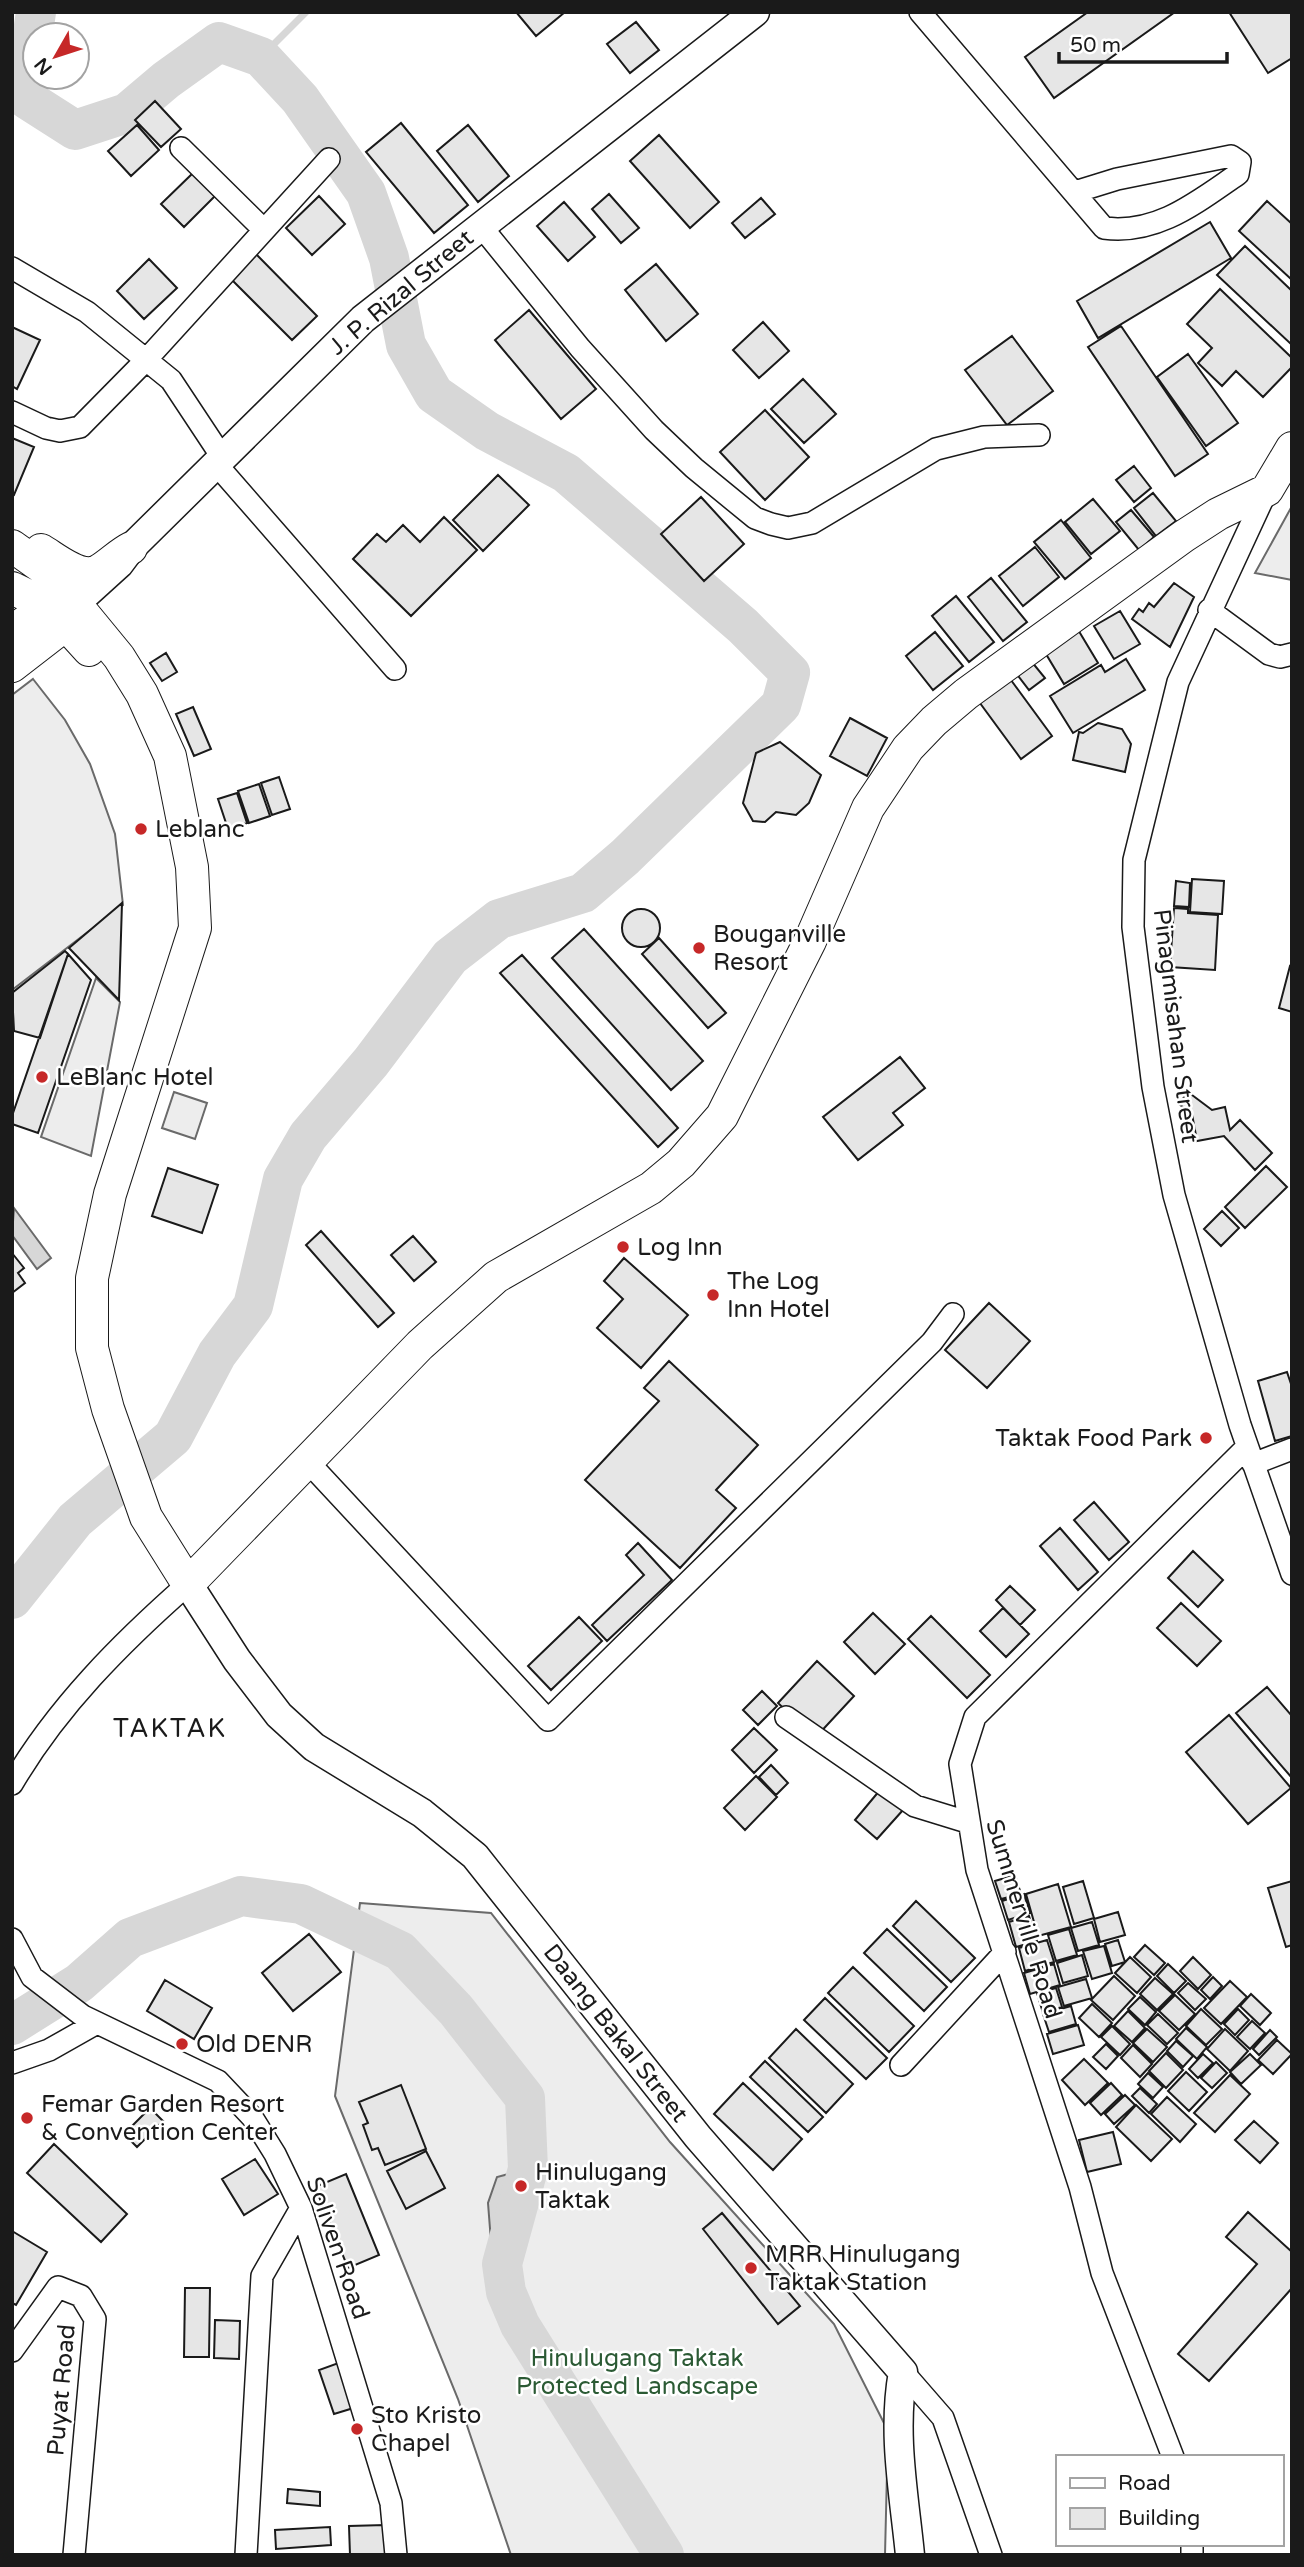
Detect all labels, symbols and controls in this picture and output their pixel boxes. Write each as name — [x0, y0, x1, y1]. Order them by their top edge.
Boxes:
north arrow — [21, 21, 91, 91]
scale bar — [1059, 21, 1227, 65]
text: 50 m — [1070, 33, 1121, 58]
text: N — [30, 53, 57, 79]
street label: J. P. Rizal Street — [323, 224, 479, 361]
place label: Leblanc — [155, 815, 244, 844]
marker: Leblanc — [133, 821, 149, 837]
street label: Pinagmisahan Street — [1147, 907, 1204, 1145]
place label: Bouganville Resort — [713, 920, 846, 977]
marker: Bouganville Resort — [691, 940, 707, 956]
place label: LeBlanc Hotel — [56, 1063, 214, 1092]
marker: LeBlanc Hotel — [34, 1069, 50, 1085]
place label: Log Inn — [637, 1233, 723, 1262]
marker: Log Inn — [615, 1239, 631, 1255]
place label: The Log Inn Hotel — [727, 1267, 830, 1324]
marker: The Log Inn Hotel — [705, 1287, 721, 1303]
place label: Taktak Food Park — [995, 1424, 1192, 1453]
marker: Taktak Food Park — [1198, 1430, 1214, 1446]
district label: TAKTAK — [113, 1713, 227, 1744]
street label: Summerville Road — [979, 1816, 1068, 2022]
street label: Daang Bakal Street — [537, 1938, 694, 2128]
place label: Old DENR — [196, 2030, 312, 2059]
marker: Old DENR — [174, 2036, 190, 2052]
place label: Femar Garden Resort & Convention Center — [41, 2090, 284, 2147]
marker: Femar Garden Resort & Convention Center — [19, 2110, 35, 2126]
place label: Hinulugang Taktak — [535, 2158, 667, 2215]
street label: Soliven Road — [300, 2173, 375, 2323]
marker: Hinulugang Taktak — [513, 2178, 529, 2194]
place label: MRR Hinulugang Taktak Station — [765, 2240, 961, 2297]
marker: MRR Hinulugang Taktak Station — [743, 2260, 759, 2276]
street label: Puyat Road — [41, 2323, 82, 2457]
park label: Hinulugang Taktak Protected Landscape — [516, 2344, 758, 2401]
place label: Sto Kristo Chapel — [371, 2401, 481, 2458]
marker: Sto Kristo Chapel — [349, 2421, 365, 2437]
legend — [1056, 2455, 1283, 2546]
text: Road — [1118, 2471, 1171, 2496]
text: Building — [1118, 2506, 1200, 2531]

